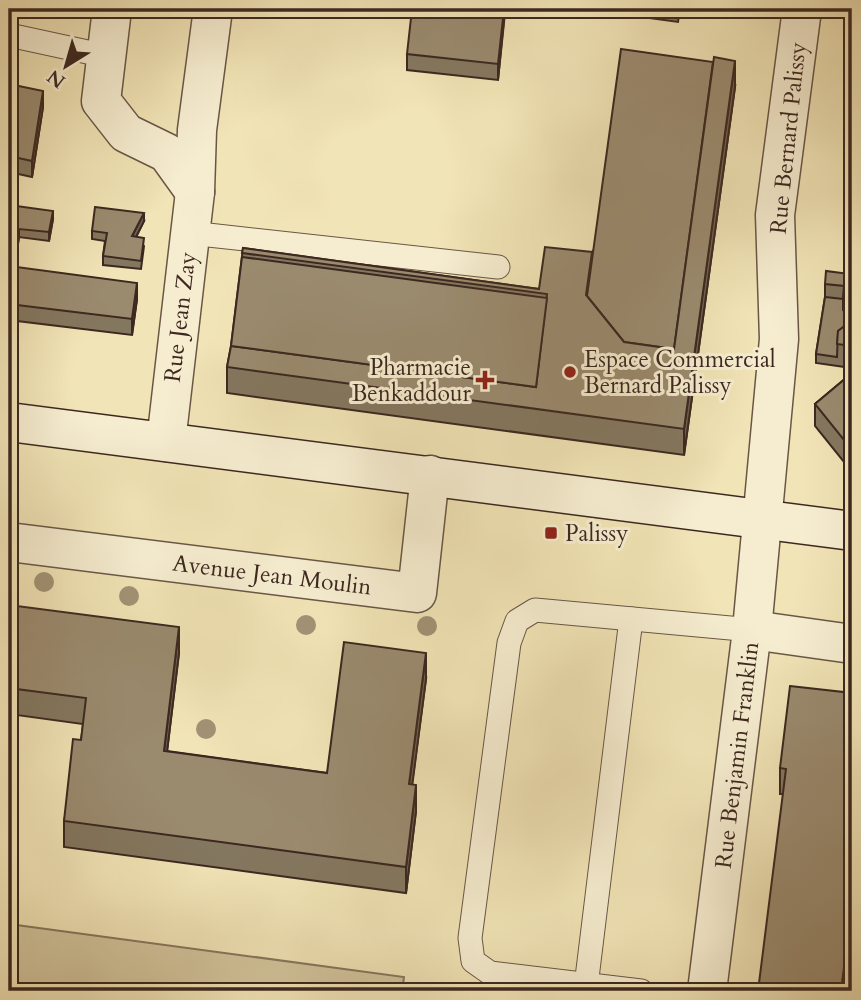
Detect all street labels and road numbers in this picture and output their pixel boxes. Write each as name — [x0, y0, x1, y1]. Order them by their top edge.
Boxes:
street label: Rue Bernard Palissy — [763, 40, 813, 236]
street label: Rue Jean Zay — [157, 250, 203, 384]
street label: Avenue Jean Moulin — [171, 547, 373, 603]
street label: Rue Benjamin Franklin — [708, 640, 766, 870]

